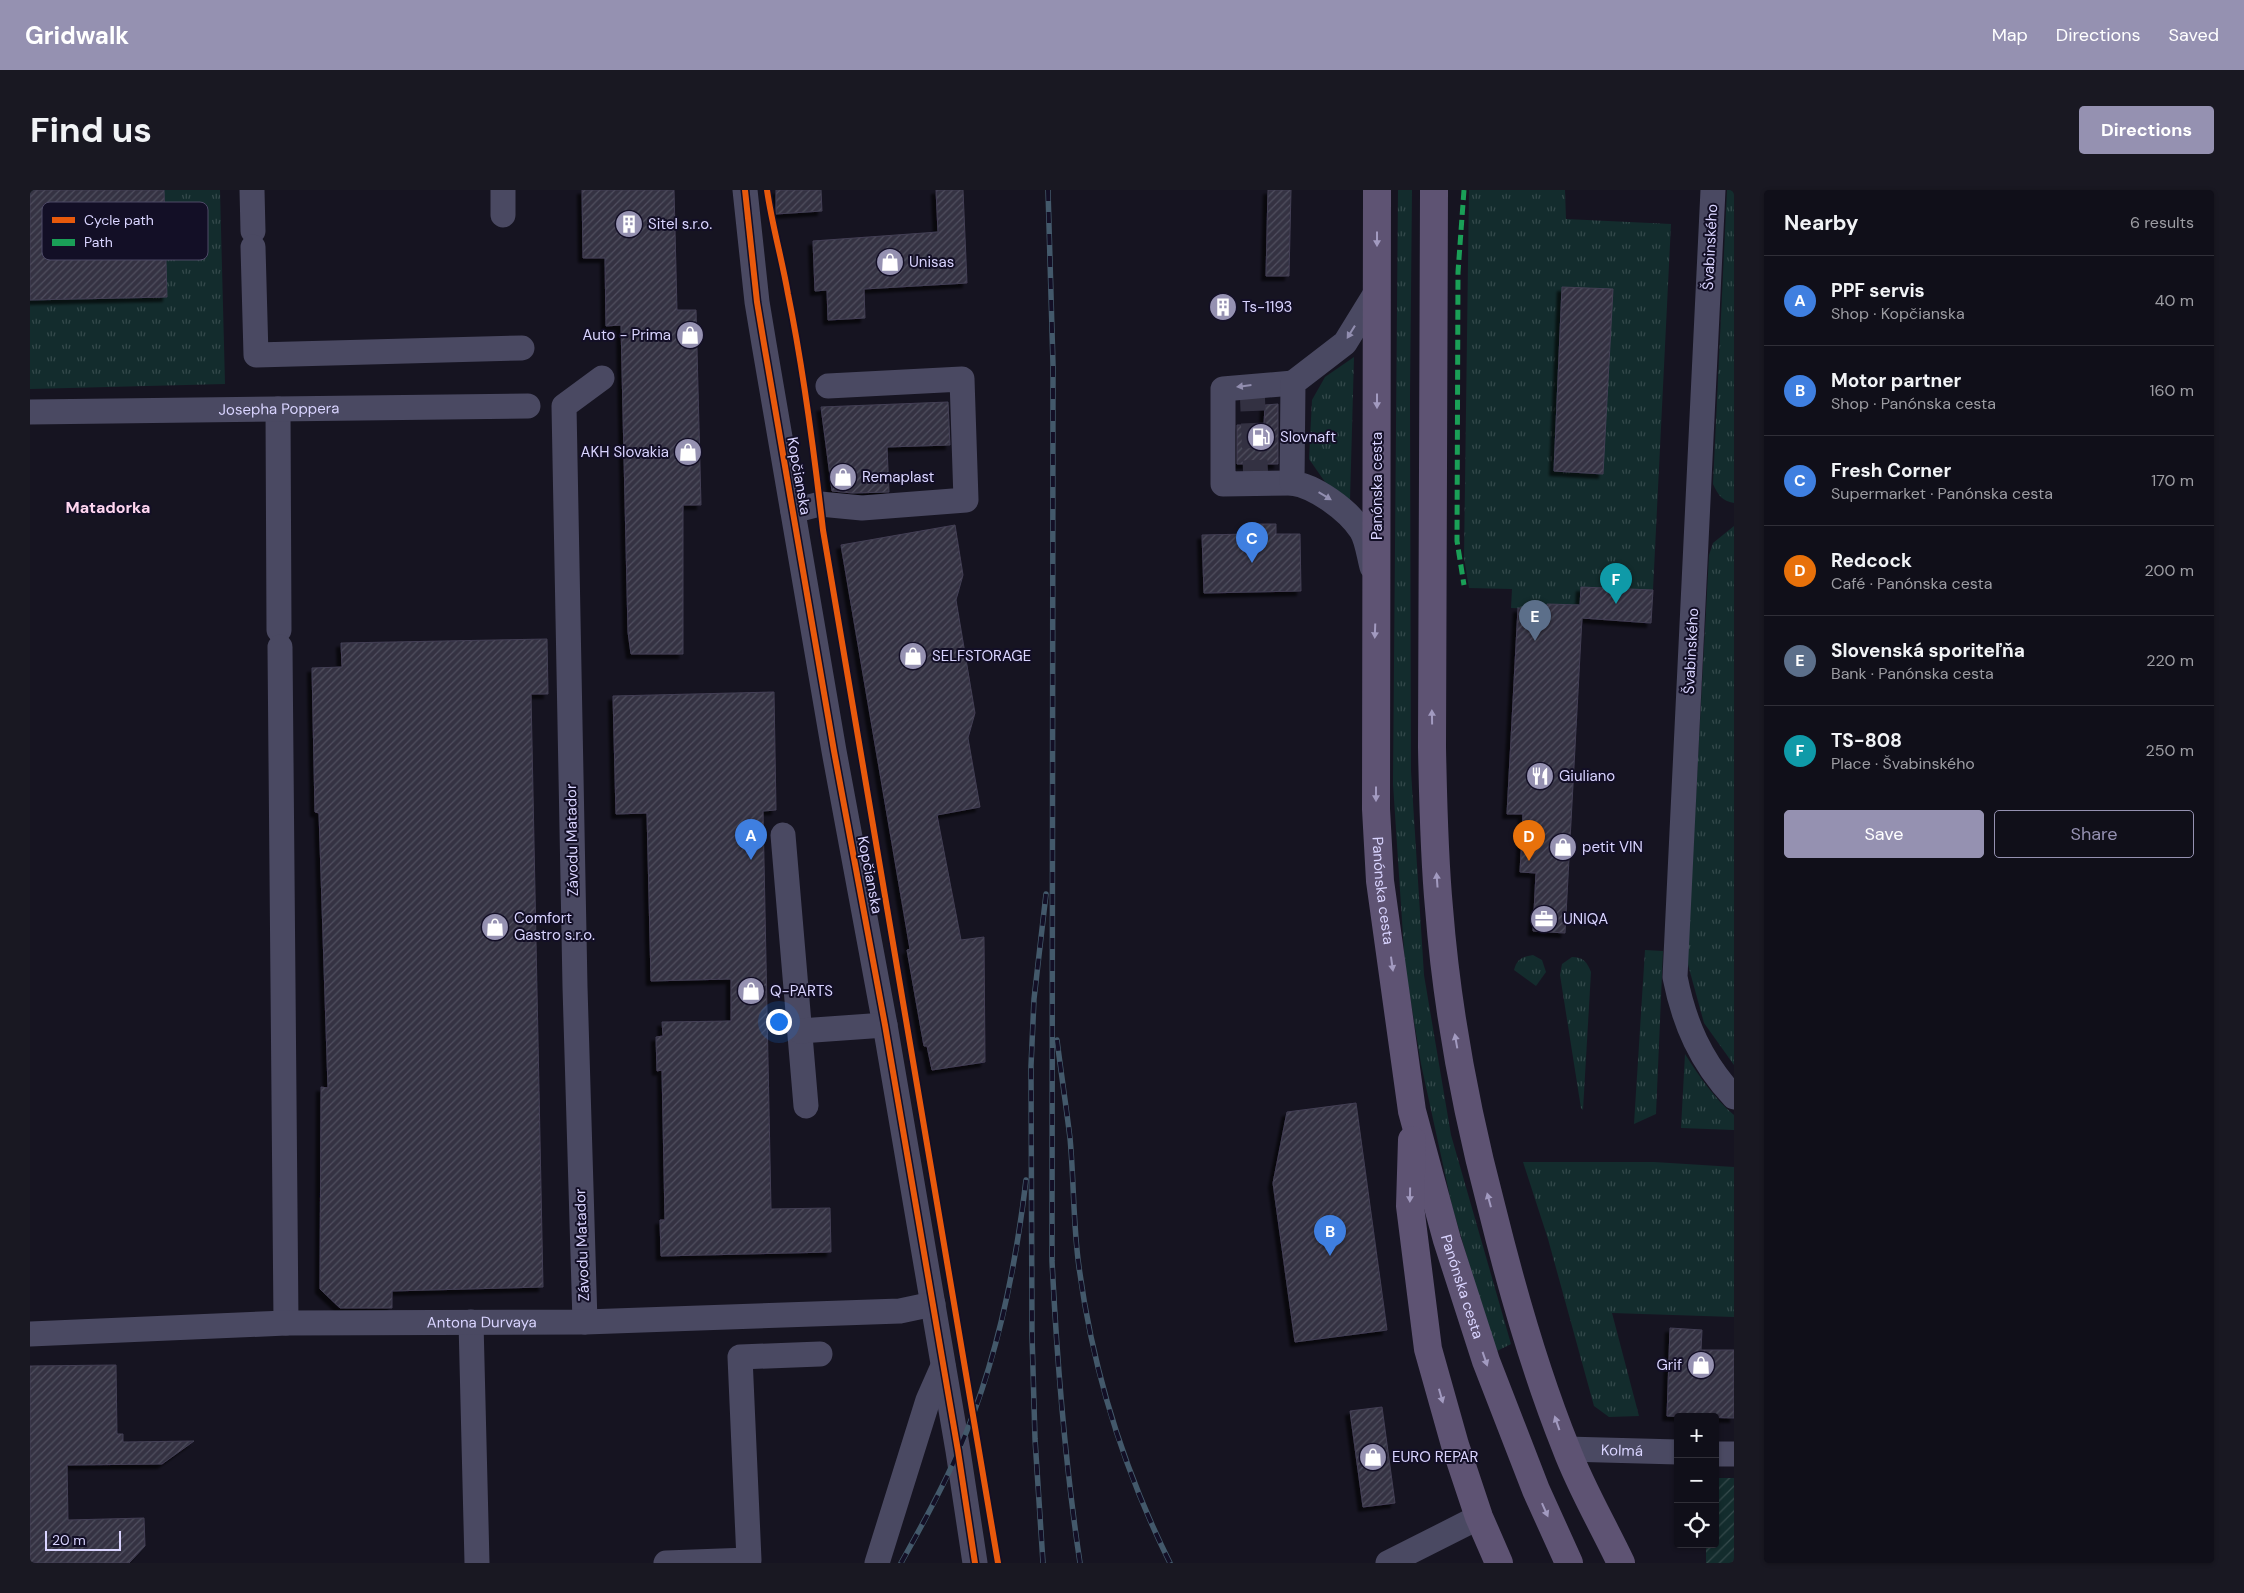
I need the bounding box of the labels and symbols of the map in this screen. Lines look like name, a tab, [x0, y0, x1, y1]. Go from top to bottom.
legend	[42, 202, 208, 260]
street label: Švabinského	[1698, 203, 1722, 291]
building icon: Sitel s.r.o.	[614, 209, 644, 239]
text: Cycle path	[84, 211, 154, 229]
place label: Sitel s.r.o.	[648, 214, 712, 234]
one-way arrow	[1373, 231, 1381, 247]
text: Path	[84, 233, 113, 251]
shop icon: Unisas	[875, 247, 905, 277]
place label: Unisas	[909, 252, 954, 272]
building icon: Ts-1193	[1208, 292, 1238, 322]
place label: Ts-1193	[1242, 297, 1292, 317]
shop icon: Auto - Prima	[675, 320, 705, 350]
place label: Auto - Prima	[583, 325, 671, 345]
one-way arrow	[1347, 326, 1356, 339]
one-way arrow	[1236, 382, 1252, 390]
one-way arrow	[1373, 393, 1381, 409]
street label: Josepha Poppera	[218, 398, 340, 420]
fuel station icon: Slovnaft	[1246, 422, 1276, 452]
place label: Slovnaft	[1280, 427, 1336, 447]
street label: Panónska cesta	[1367, 432, 1387, 540]
street label: Kopčianska	[782, 436, 816, 516]
shop icon: AKH Slovakia	[673, 437, 703, 467]
place label: AKH Slovakia	[580, 442, 669, 462]
shop icon: Remaplast	[828, 462, 858, 492]
place label: Remaplast	[862, 467, 935, 487]
one-way arrow	[1318, 492, 1331, 501]
district label: Matadorka	[66, 497, 150, 518]
pin: C	[1236, 522, 1268, 563]
pin: F	[1600, 563, 1632, 604]
pin: E	[1519, 600, 1551, 641]
street label: Švabinského	[1679, 607, 1703, 695]
one-way arrow	[1371, 623, 1379, 639]
shop icon: SELFSTORAGE	[898, 641, 928, 671]
place label: SELFSTORAGE	[932, 646, 1031, 666]
one-way arrow	[1427, 709, 1435, 725]
restaurant icon: Giuliano	[1525, 761, 1555, 791]
place label: Giuliano	[1559, 766, 1615, 786]
street label: Závodu Matador	[561, 783, 583, 897]
one-way arrow	[1372, 786, 1380, 802]
pin: A	[735, 819, 767, 860]
pin: D	[1513, 820, 1545, 861]
shop icon: petit VIN	[1548, 832, 1578, 862]
street label: Kopčianska	[853, 834, 887, 916]
street label: Panónska cesta	[1368, 836, 1399, 946]
place label: petit VIN	[1582, 837, 1643, 857]
one-way arrow	[1433, 872, 1441, 888]
office icon: UNIQA	[1529, 904, 1559, 934]
place label: Comfort Gastro s.r.o.	[514, 908, 595, 945]
place label: UNIQA	[1563, 909, 1608, 929]
shop icon: Comfort Gastro s.r.o.	[480, 912, 510, 942]
one-way arrow	[1388, 957, 1396, 973]
shop icon: Q-PARTS	[736, 976, 766, 1006]
place label: Q-PARTS	[770, 981, 833, 1001]
your location	[766, 1009, 792, 1035]
one-way arrow	[1452, 1033, 1460, 1049]
one-way arrow	[1406, 1187, 1414, 1203]
street label: Závodu Matador	[570, 1188, 594, 1302]
one-way arrow	[1485, 1193, 1493, 1208]
pin: B	[1314, 1215, 1346, 1256]
street label: Panónska cesta	[1436, 1232, 1488, 1341]
street label: Antona Durvaya	[427, 1312, 537, 1333]
shop icon: Grif	[1686, 1350, 1716, 1380]
one-way arrow	[1482, 1352, 1490, 1367]
place label: Grif	[1656, 1355, 1682, 1375]
one-way arrow	[1437, 1389, 1445, 1404]
one-way arrow	[1553, 1416, 1560, 1431]
street label: Kolmá	[1601, 1440, 1643, 1461]
shop icon: EURO REPAR	[1358, 1442, 1388, 1472]
place label: EURO REPAR	[1392, 1447, 1479, 1467]
one-way arrow	[1541, 1503, 1549, 1517]
scale bar	[45, 1528, 121, 1551]

